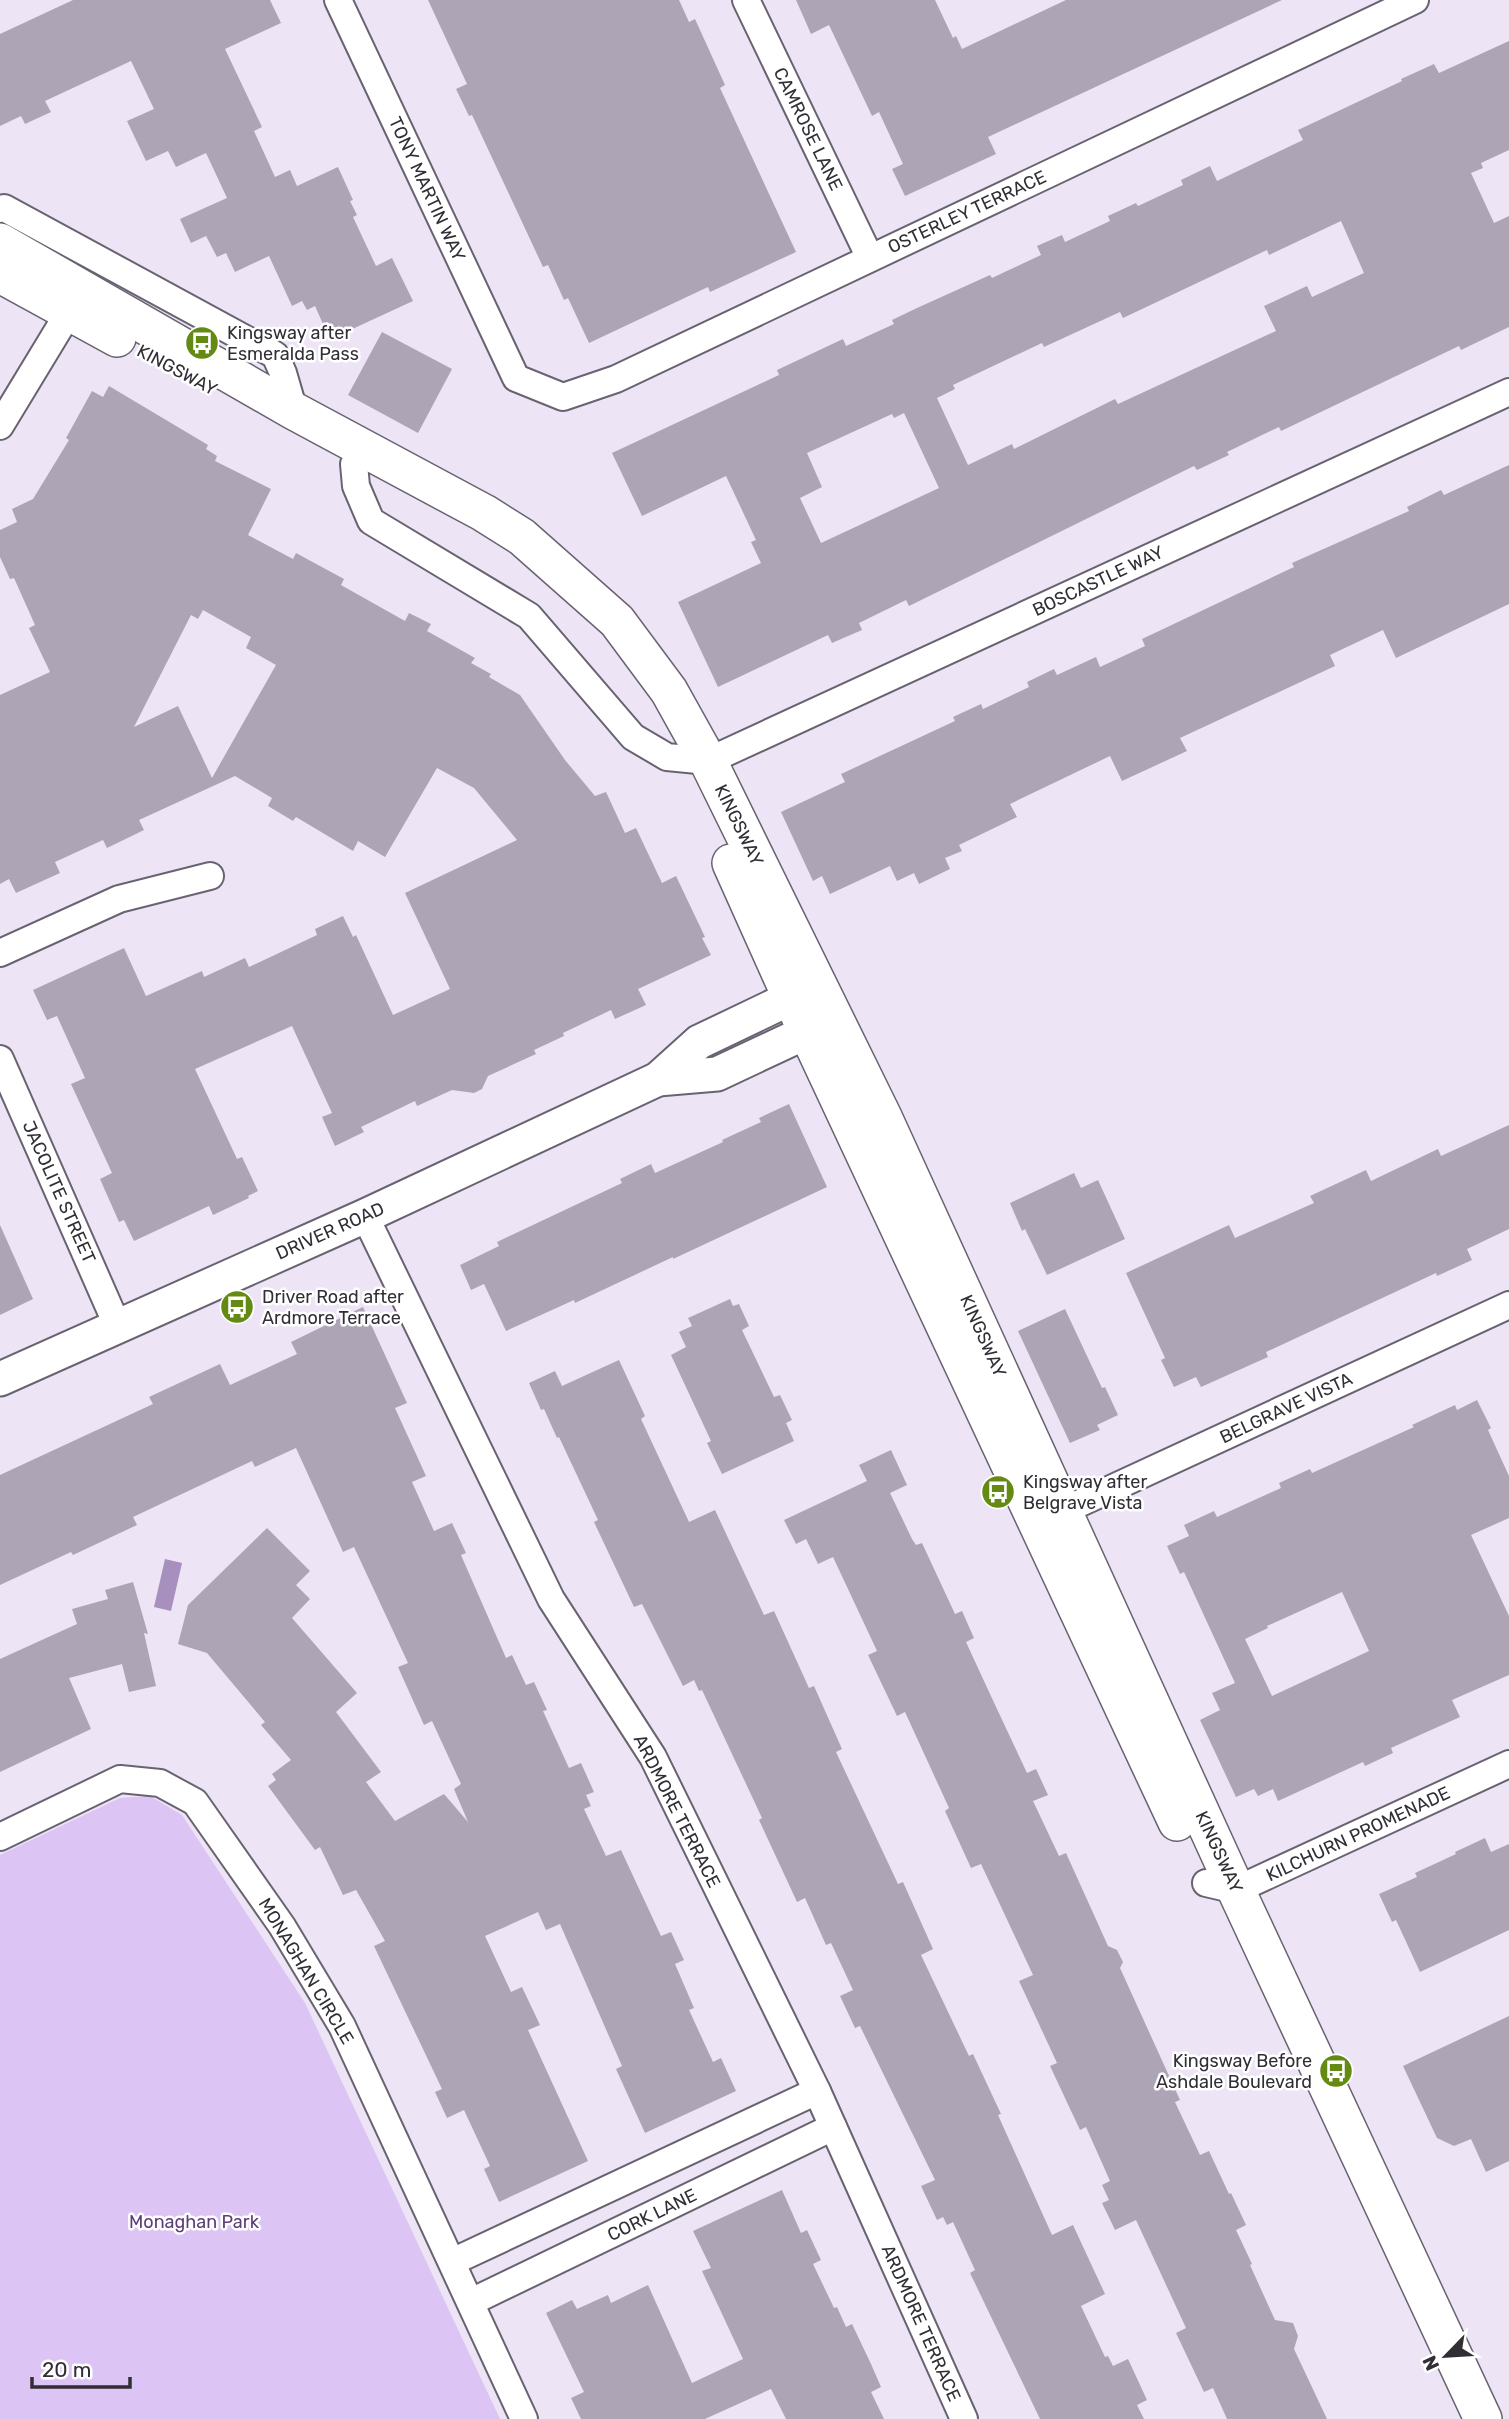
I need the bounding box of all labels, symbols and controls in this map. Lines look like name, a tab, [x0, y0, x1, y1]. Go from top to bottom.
street label: CAMROSE LANE	[769, 64, 847, 194]
street label: TONY MARTIN WAY	[384, 113, 470, 265]
street label: OSTERLEY TERRACE	[884, 166, 1050, 258]
place label: Kingsway after Esmeralda Pass	[227, 322, 359, 365]
bus stop icon: Kingsway after Esmeralda Pass	[183, 324, 221, 362]
street label: KINGSWAY	[133, 340, 221, 400]
street label: BOSCASTLE WAY	[1029, 541, 1167, 621]
street label: KINGSWAY	[710, 781, 768, 870]
street label: JACOLITE STREET	[18, 1117, 100, 1267]
street label: DRIVER ROAD	[272, 1197, 388, 1265]
place label: Driver Road after Ardmore Terrace	[262, 1286, 404, 1329]
bus stop icon: Driver Road after Ardmore Terrace	[218, 1288, 256, 1326]
street label: KINGSWAY	[955, 1291, 1011, 1381]
street label: BELGRAVE VISTA	[1216, 1368, 1356, 1448]
place label: Kingsway after Belgrave Vista	[1023, 1471, 1147, 1514]
bus stop icon: Kingsway after Belgrave Vista	[979, 1473, 1017, 1511]
street label: ARDMORE TERRACE	[629, 1731, 725, 1891]
street label: KILCHURN PROMENADE	[1263, 1782, 1453, 1886]
street label: KINGSWAY	[1190, 1808, 1248, 1897]
street label: MONAGHAN CIRCLE	[254, 1894, 358, 2048]
place label: Kingsway Before Ashdale Boulevard	[1156, 2050, 1312, 2093]
bus stop icon: Kingsway Before Ashdale Boulevard	[1317, 2052, 1355, 2090]
street label: CORK LANE	[604, 2184, 700, 2246]
park label: Monaghan Park	[129, 2211, 260, 2233]
street label: ARDMORE TERRACE	[877, 2241, 965, 2405]
north arrow	[1411, 2321, 1481, 2391]
scale bar	[32, 2346, 130, 2390]
text: N	[1418, 2352, 1444, 2374]
text: 20 m	[42, 2357, 91, 2382]

